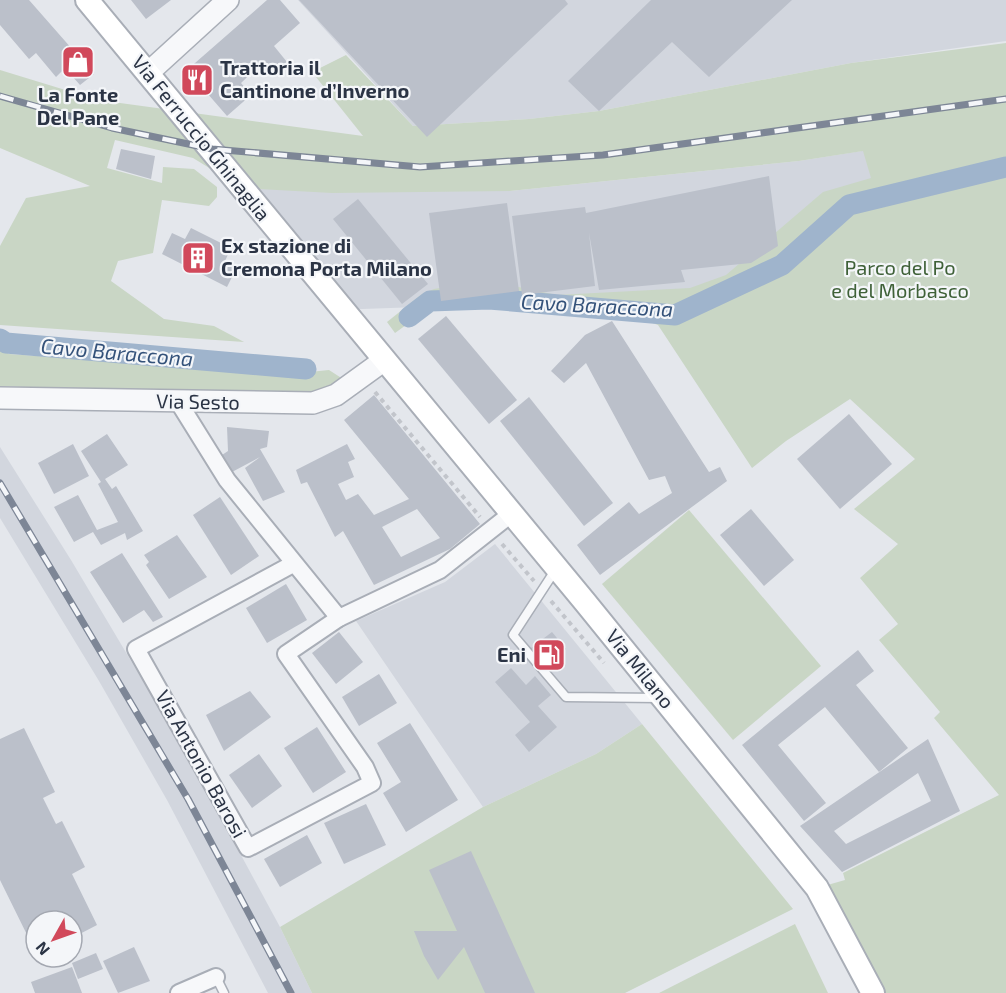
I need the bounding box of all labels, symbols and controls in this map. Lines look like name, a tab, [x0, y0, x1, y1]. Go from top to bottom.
shop icon: La Fonte Del Pane	[60, 44, 96, 80]
street label: Via Ferruccio Ghinaglia	[128, 50, 276, 225]
place label: Trattoria il Cantinone d’Inverno	[220, 55, 409, 102]
restaurant icon: Trattoria il Cantinone d’Inverno	[179, 62, 215, 98]
place label: La Fonte Del Pane	[37, 82, 119, 129]
place label: Ex stazione di Cremona Porta Milano	[221, 233, 432, 280]
building icon: Ex stazione di Cremona Porta Milano	[180, 240, 216, 276]
park label: Parco del Po e del Morbasco	[831, 255, 969, 302]
water label: Cavo Baraccona	[520, 288, 674, 321]
water label: Cavo Baraccona	[40, 332, 194, 371]
street label: Via Sesto	[156, 388, 240, 414]
street label: Via Milano	[602, 624, 680, 713]
fuel station icon: Eni	[531, 637, 567, 673]
place label: Eni	[497, 642, 526, 666]
street label: Via Antonio Barosi	[151, 685, 252, 842]
north arrow	[24, 909, 84, 969]
text: N	[31, 938, 53, 959]

